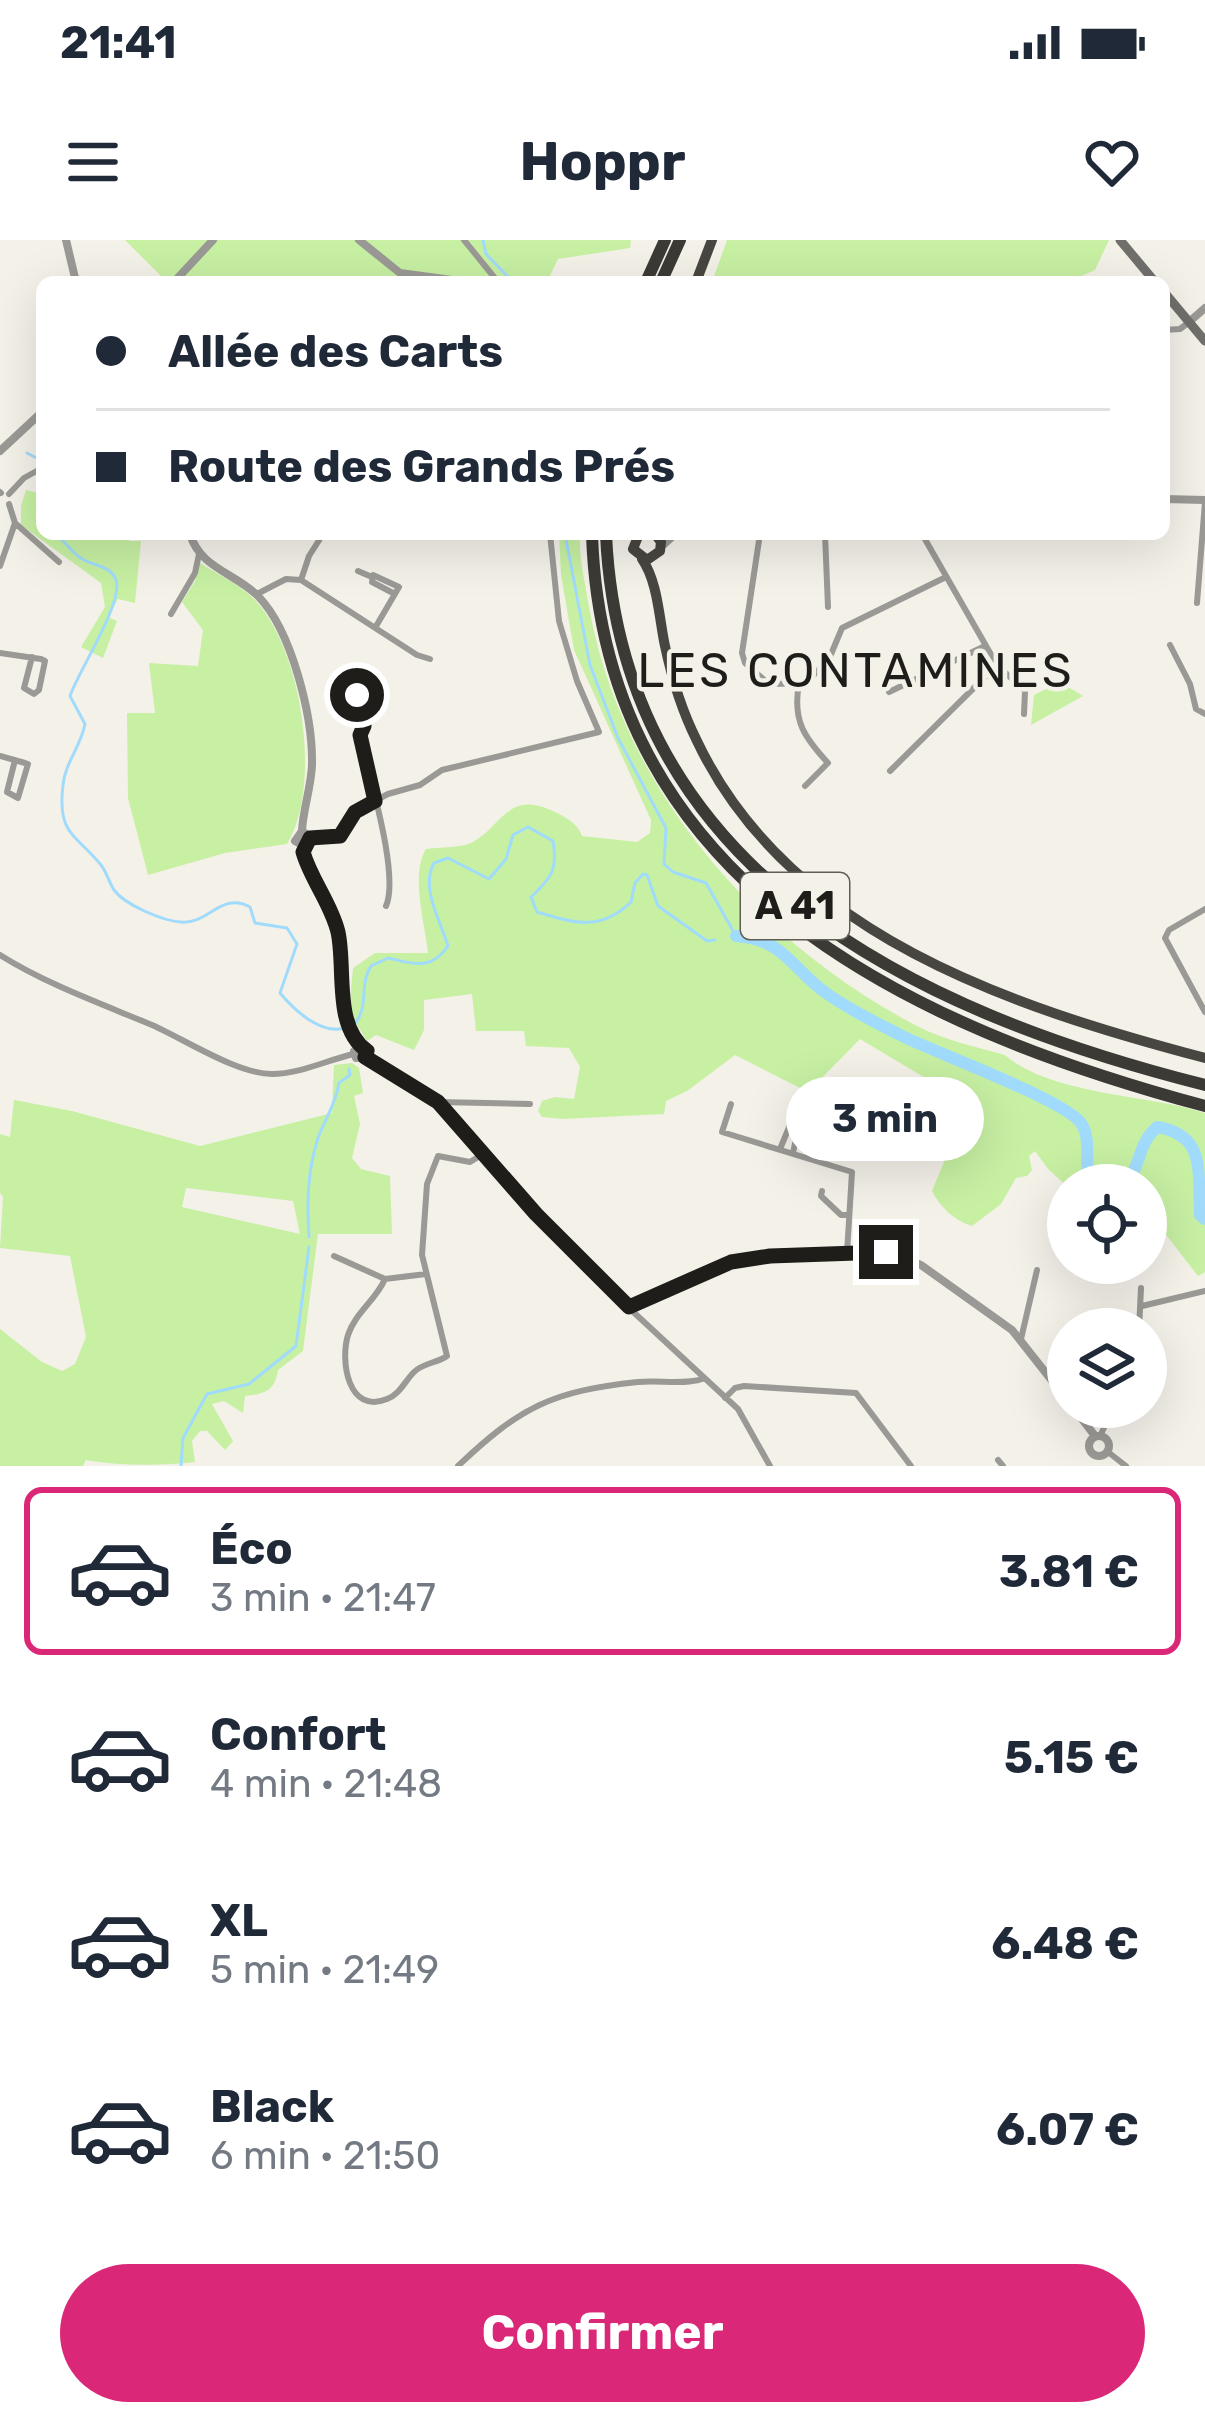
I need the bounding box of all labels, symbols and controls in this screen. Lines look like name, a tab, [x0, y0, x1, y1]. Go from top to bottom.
text: 21:41	[60, 16, 177, 69]
icon: menu	[60, 129, 126, 195]
icon: heart	[1079, 129, 1145, 195]
text: Hoppr	[520, 130, 685, 194]
text: Allée des Carts	[168, 325, 503, 378]
text: Route des Grands Prés	[168, 440, 675, 493]
district label: LES CONTAMINES	[637, 642, 1075, 699]
route start	[330, 668, 384, 722]
road number: A 41	[741, 873, 849, 939]
callout: 3 min	[787, 1078, 985, 1162]
text: 3 min	[832, 1096, 938, 1142]
map controls	[1047, 1164, 1167, 1428]
button: locate	[1047, 1164, 1167, 1284]
route end	[859, 1225, 913, 1279]
button: layers	[1047, 1308, 1167, 1428]
icon: car	[66, 1517, 174, 1625]
text: Éco	[210, 1522, 293, 1575]
text: 3.81 €	[999, 1545, 1139, 1598]
text: 3 min · 21:47	[210, 1575, 436, 1621]
icon: car	[66, 1703, 174, 1811]
text: Confort	[210, 1708, 386, 1761]
text: 5.15 €	[1004, 1731, 1139, 1784]
text: 4 min · 21:48	[210, 1761, 442, 1807]
icon: car	[66, 1889, 174, 1997]
text: XL	[210, 1894, 268, 1947]
text: 6.48 €	[991, 1917, 1139, 1970]
text: 5 min · 21:49	[210, 1947, 439, 1993]
icon: car	[66, 2075, 174, 2183]
text: Black	[210, 2080, 334, 2133]
text: 6.07 €	[996, 2103, 1139, 2156]
text: 6 min · 21:50	[210, 2133, 440, 2179]
button: Confirmer	[60, 2264, 1145, 2402]

